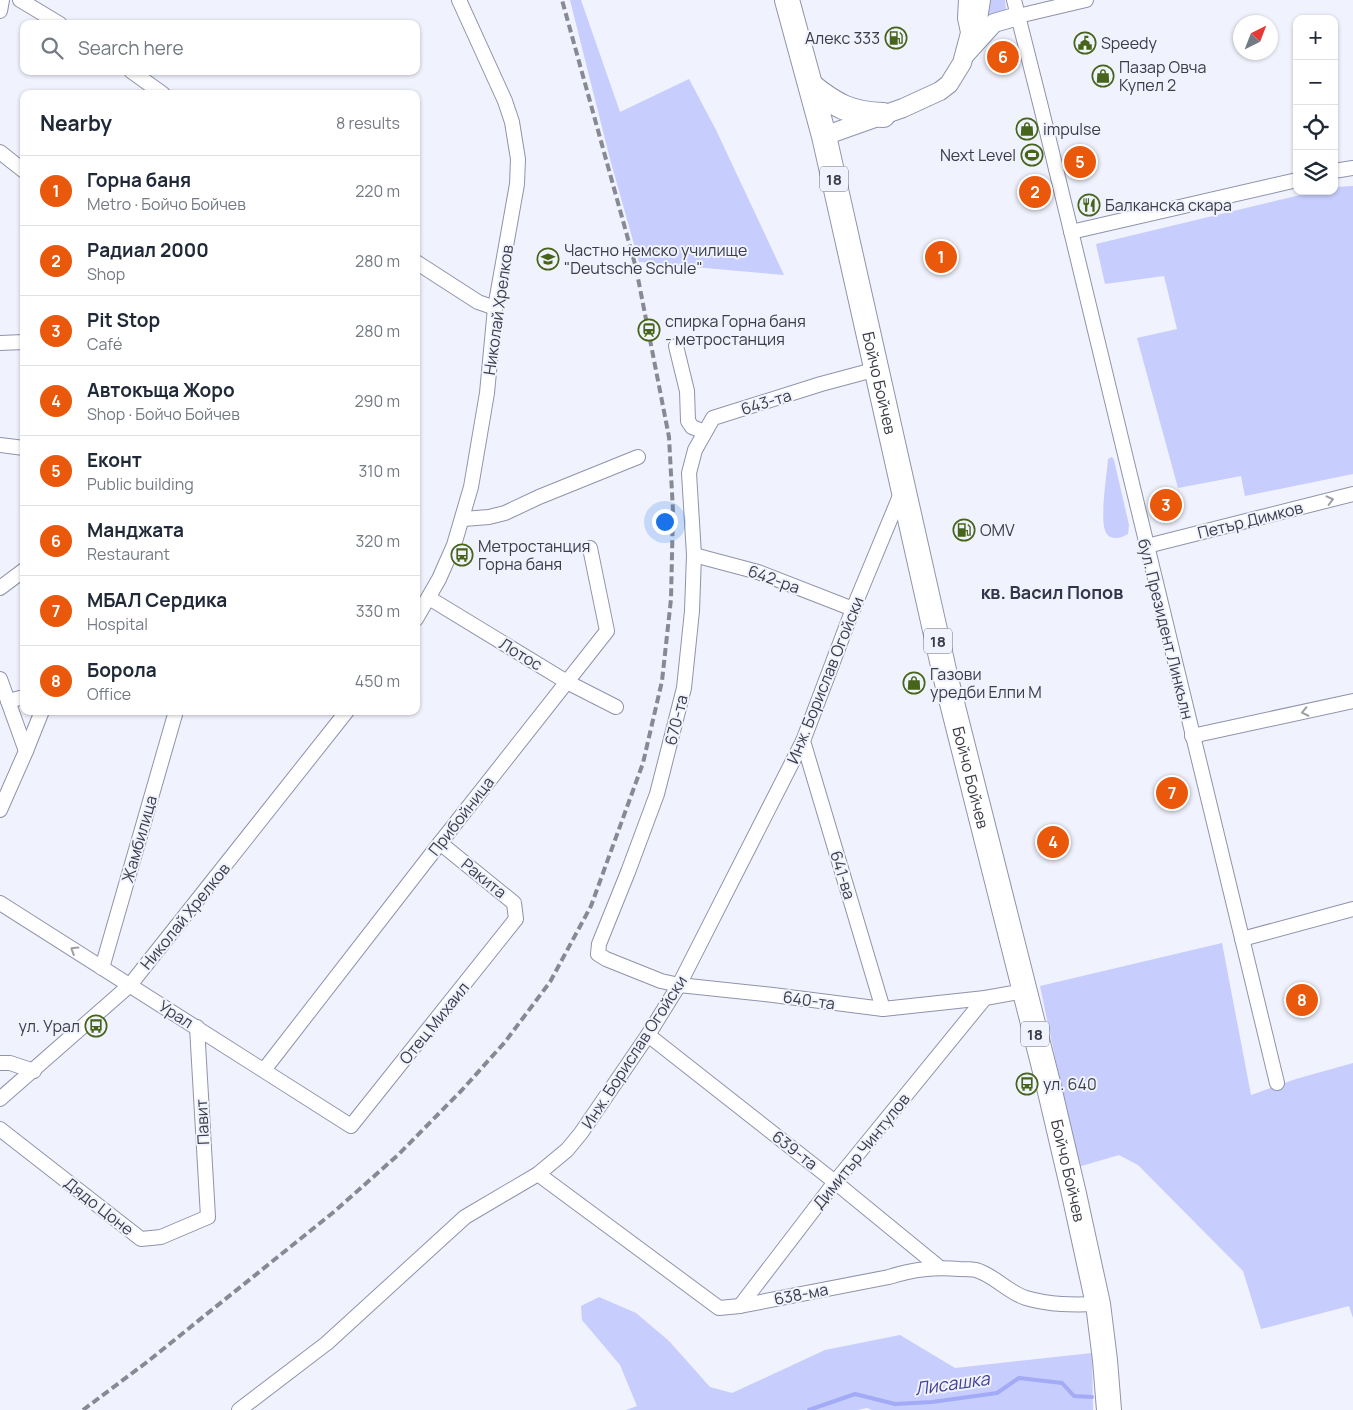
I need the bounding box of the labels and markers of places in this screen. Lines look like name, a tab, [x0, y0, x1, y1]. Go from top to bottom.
fuel station icon: Алекс 333	[884, 26, 908, 50]
place label: Алекс 333	[805, 27, 880, 49]
public building icon: Speedy	[1073, 31, 1097, 55]
place label: Speedy	[1101, 32, 1158, 54]
pin: 6	[987, 38, 1019, 76]
place label: Пазар Овча Купел 2	[1119, 56, 1206, 96]
shop icon: Пазар Овча Купел 2	[1091, 64, 1115, 88]
shop icon: impulse	[1015, 117, 1039, 141]
place label: impulse	[1043, 118, 1101, 140]
sports icon: Next Level	[1020, 143, 1044, 167]
pin: 5	[1064, 143, 1096, 181]
place label: Next Level	[940, 144, 1016, 166]
pin: 2	[1019, 173, 1051, 211]
restaurant icon: Балканска скара	[1077, 193, 1101, 217]
place label: Балканска скара	[1105, 194, 1232, 216]
pin: 1	[925, 238, 957, 276]
place label: Частно немско училище "Deutsche Schule"	[564, 239, 747, 279]
school or university icon: Частно немско училище "Deutsche Schule"	[536, 247, 560, 271]
place label: спирка Горна баня - метростанция	[665, 310, 806, 350]
station icon: спирка Горна баня - метростанция	[637, 318, 661, 342]
pin: 3	[1150, 486, 1182, 524]
fuel station icon: OMV	[952, 518, 976, 542]
place label: OMV	[980, 519, 1015, 541]
place label: Метростанция Горна баня	[478, 535, 590, 575]
bus stop icon: Метростанция Горна баня	[450, 543, 474, 567]
place label: Газови уредби Елпи М	[930, 663, 1042, 703]
shop icon: Газови уредби Елпи М	[902, 671, 926, 695]
pin: 7	[1156, 774, 1188, 812]
pin: 4	[1037, 823, 1069, 861]
pin: 8	[1286, 981, 1318, 1019]
bus stop icon: ул. Урал	[84, 1014, 108, 1038]
place label: ул. Урал	[19, 1015, 80, 1037]
bus stop icon: ул. 640	[1015, 1072, 1039, 1096]
place label: ул. 640	[1043, 1073, 1097, 1095]

